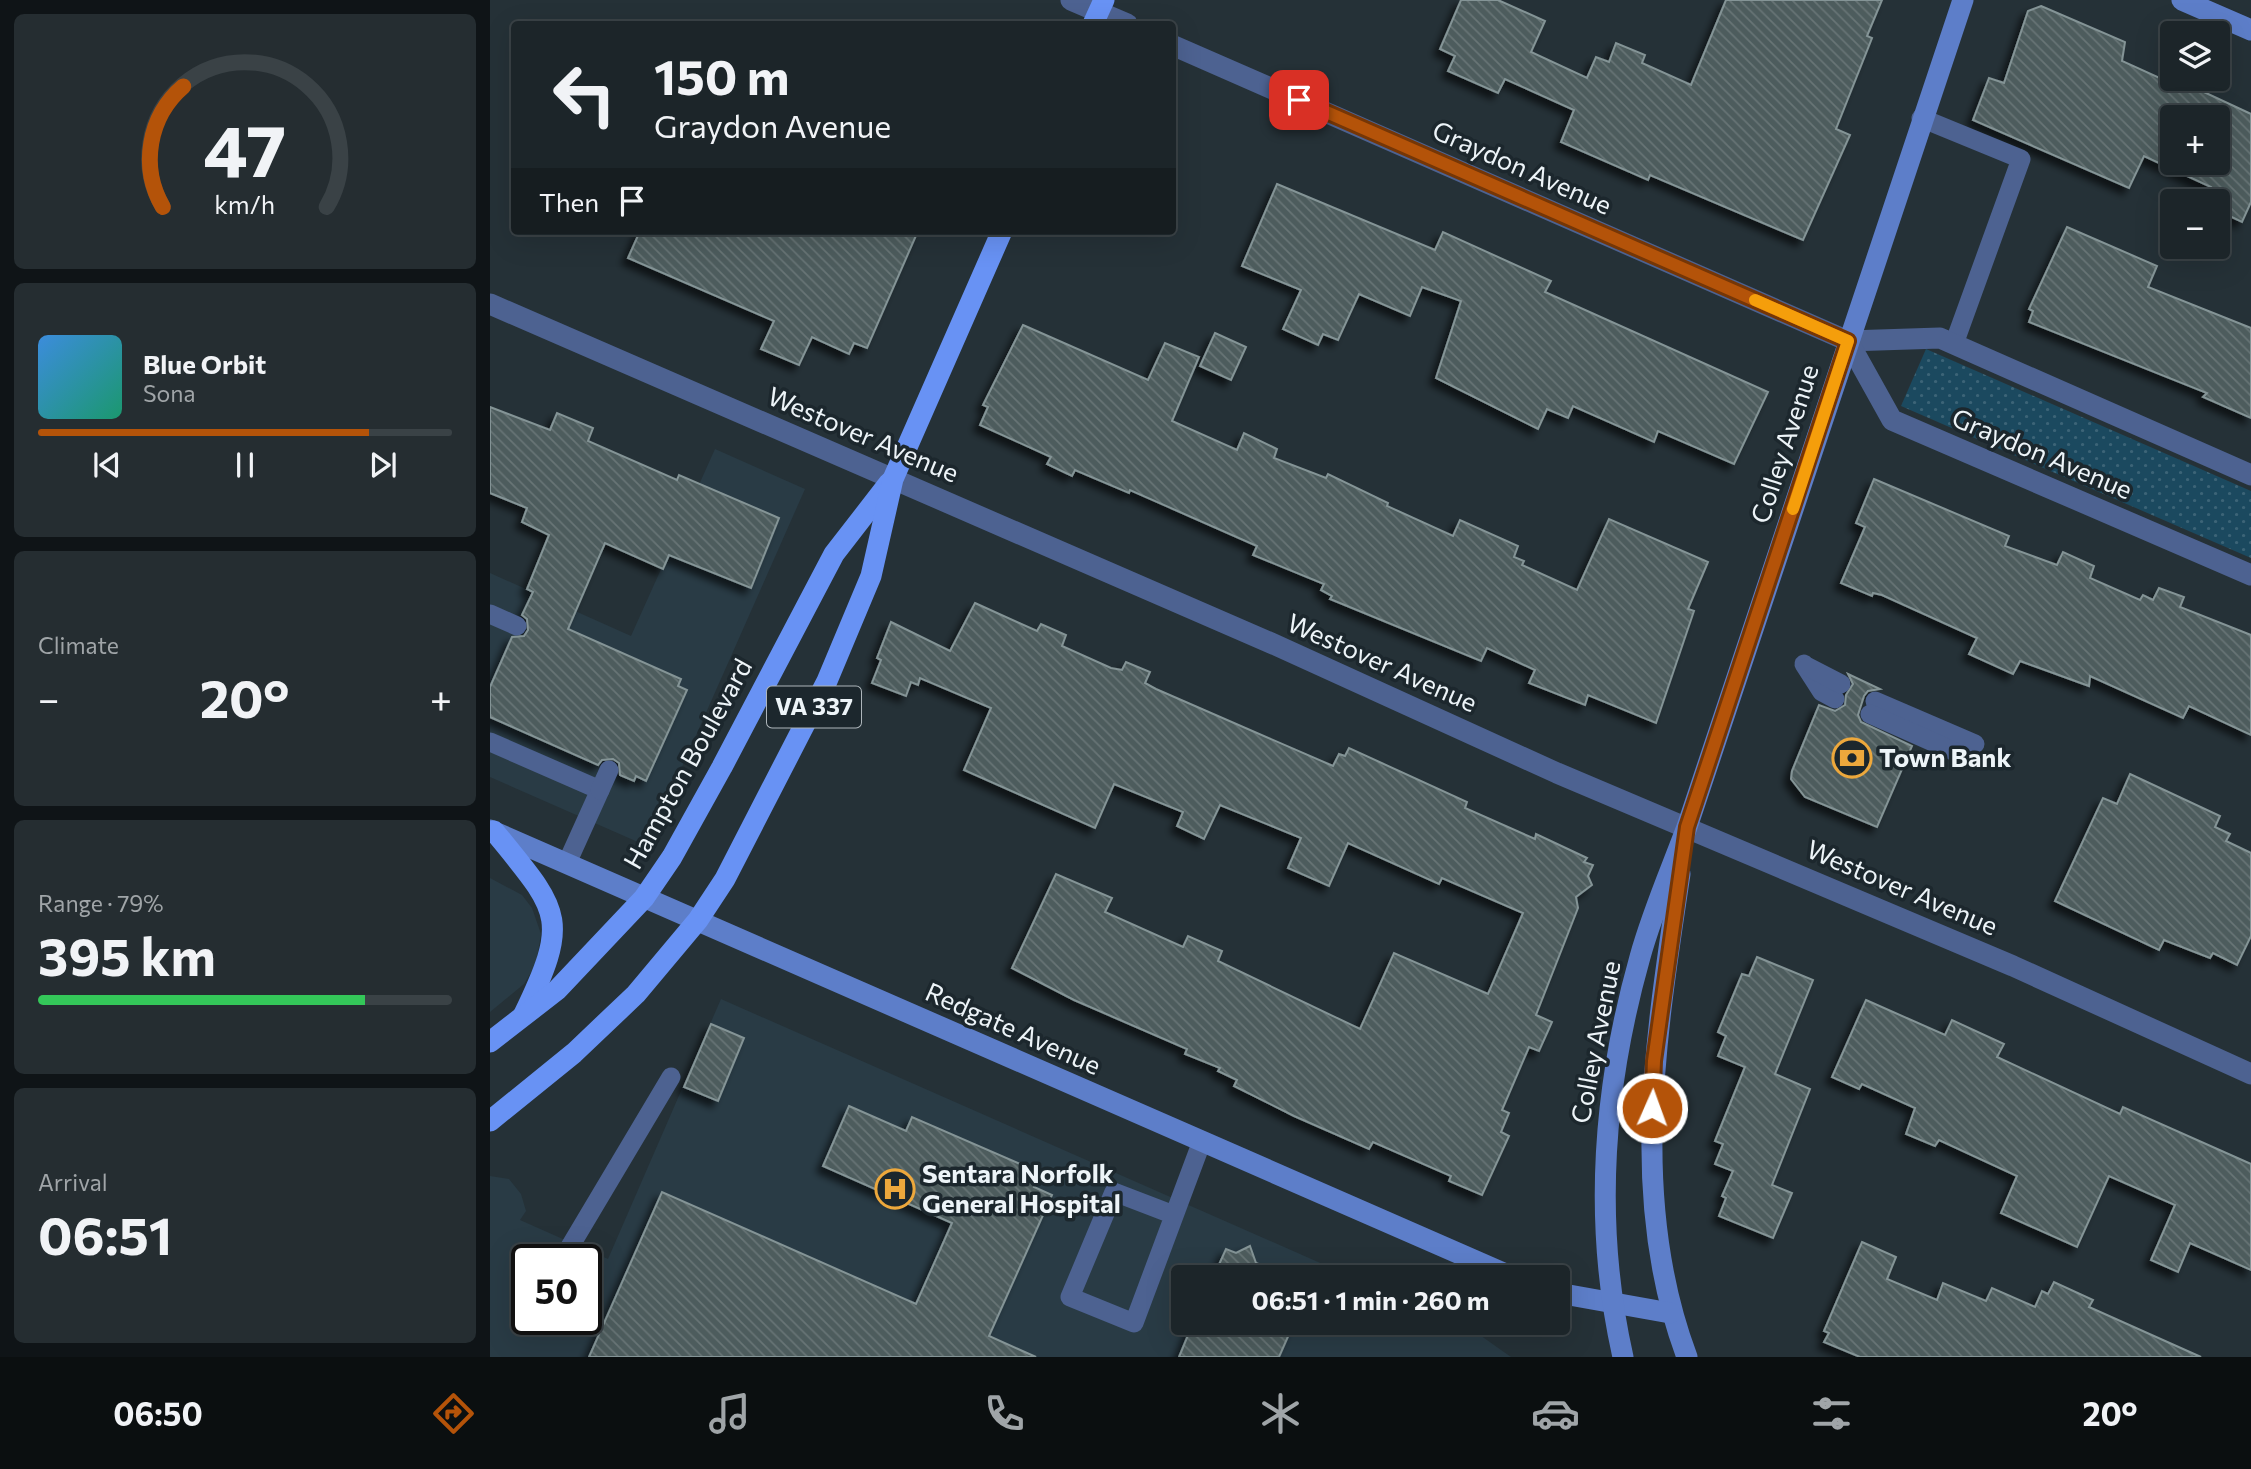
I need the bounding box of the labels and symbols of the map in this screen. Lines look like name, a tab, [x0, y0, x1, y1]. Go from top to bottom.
pin	[1269, 70, 1329, 130]
street label: Graydon Avenue	[1428, 113, 1617, 220]
street label: Colley Avenue	[1743, 360, 1824, 527]
street label: Westover Avenue	[763, 379, 964, 488]
street label: Graydon Avenue	[1948, 401, 2137, 505]
street label: Westover Avenue	[1283, 606, 1482, 717]
street label: Hampton Boulevard	[616, 653, 757, 874]
road number: VA 337	[767, 686, 861, 728]
bank icon: Town Bank	[1831, 737, 1873, 779]
place label: Town Bank	[1879, 741, 2011, 772]
street label: Westover Avenue	[1802, 832, 2003, 941]
street label: Colley Avenue	[1564, 958, 1625, 1126]
street label: Redgate Avenue	[921, 975, 1106, 1080]
position arrow	[1615, 1071, 1689, 1145]
place label: Sentara Norfolk General Hospital	[922, 1157, 1121, 1218]
hospital icon: Sentara Norfolk General Hospital	[874, 1168, 916, 1210]
speed limit sign: 50	[511, 1244, 602, 1335]

